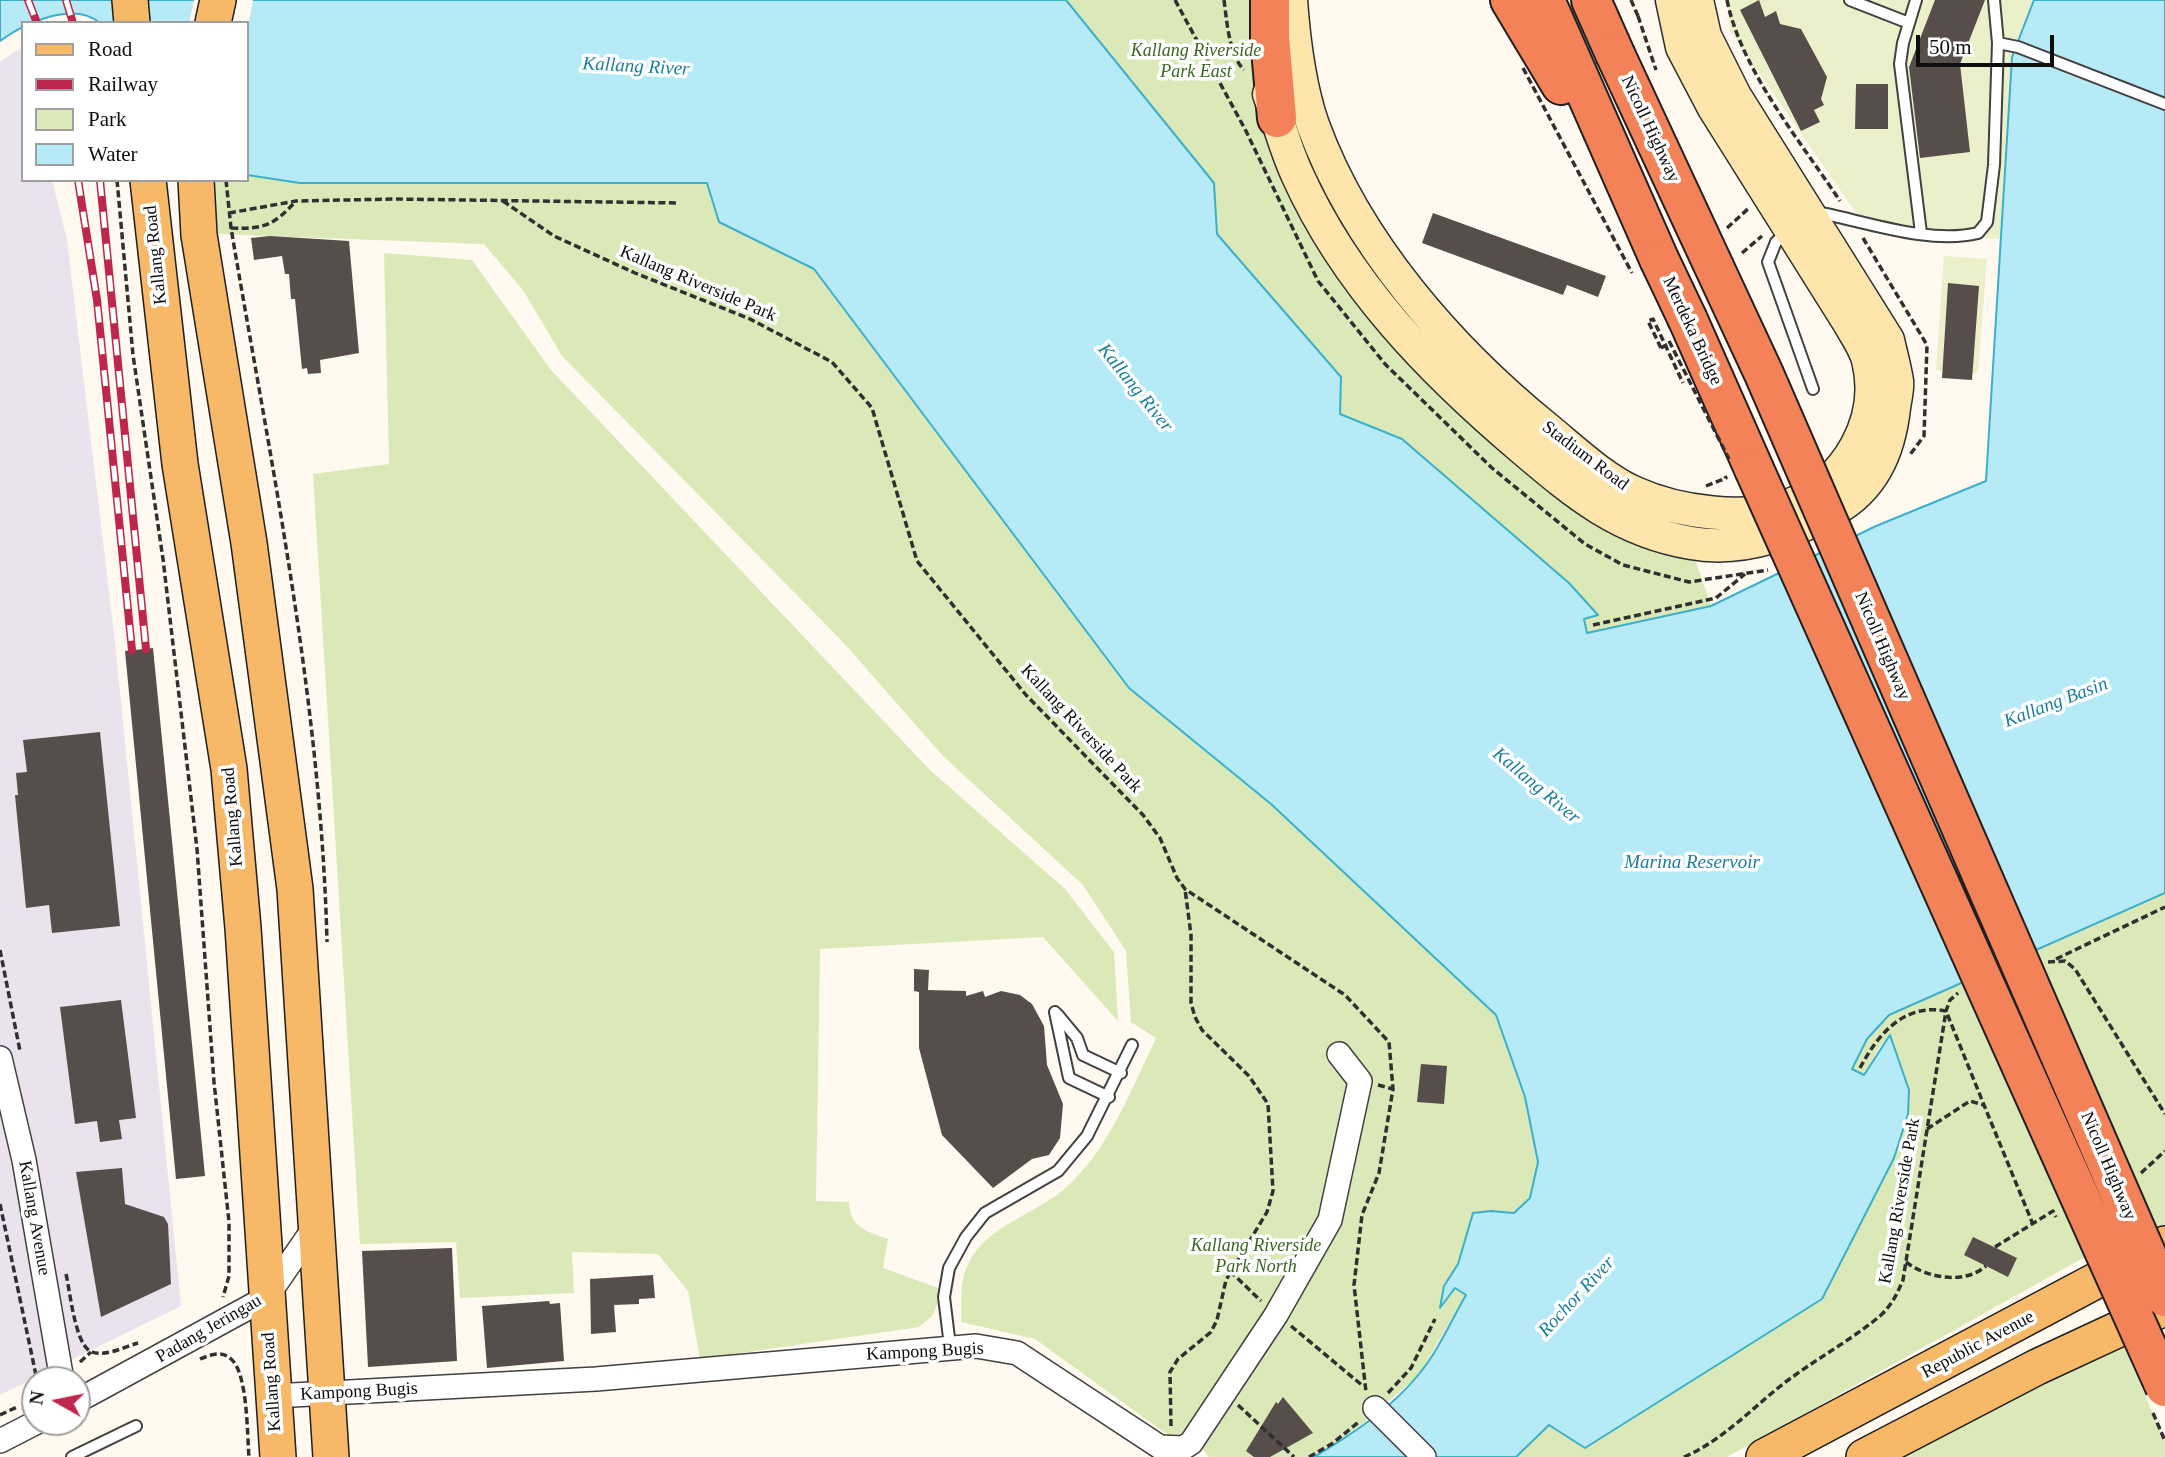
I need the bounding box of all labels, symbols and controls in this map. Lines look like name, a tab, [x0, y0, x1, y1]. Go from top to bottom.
legend	[21, 21, 248, 182]
scale bar	[1920, 21, 2058, 65]
text: 50 m	[1929, 35, 1972, 59]
text: Road	[88, 37, 132, 61]
park label: Kallang Riverside Park East	[1131, 40, 1261, 82]
water label: Kallang River	[582, 53, 690, 81]
text: Railway	[88, 72, 158, 96]
street label: Nicoll Highway	[1616, 72, 1684, 186]
text: Park	[88, 107, 127, 131]
text: Water	[88, 142, 138, 166]
street label: Kallang Road	[140, 204, 172, 306]
street label: Kallang Riverside Park	[616, 241, 780, 327]
street label: Merdeka Bridge	[1657, 273, 1727, 389]
water label: Kallang River	[1092, 339, 1178, 437]
street label: Stadium Road	[1538, 417, 1632, 495]
street label: Nicoll Highway	[1849, 589, 1915, 703]
street label: Kallang Riverside Park	[1016, 660, 1146, 798]
water label: Kallang Basin	[2001, 673, 2111, 733]
water label: Kallang River	[1488, 743, 1584, 829]
street label: Kallang Road	[218, 767, 248, 867]
water label: Marina Reservoir	[1624, 852, 1760, 874]
street label: Nicoll Highway	[2075, 1109, 2141, 1223]
street label: Kallang Riverside Park	[1875, 1116, 1925, 1286]
street label: Kallang Avenue	[13, 1159, 55, 1277]
park label: Kallang Riverside Park North	[1191, 1235, 1321, 1278]
water label: Rochor River	[1534, 1252, 1620, 1342]
street label: Padang Jeringau	[152, 1290, 266, 1368]
street label: Republic Avenue	[1918, 1306, 2038, 1384]
street label: Kallang Road	[258, 1332, 286, 1432]
street label: Kampong Bugis	[866, 1338, 984, 1366]
north arrow	[21, 1366, 91, 1436]
street label: Kampong Bugis	[300, 1378, 418, 1406]
text: N	[25, 1390, 48, 1406]

